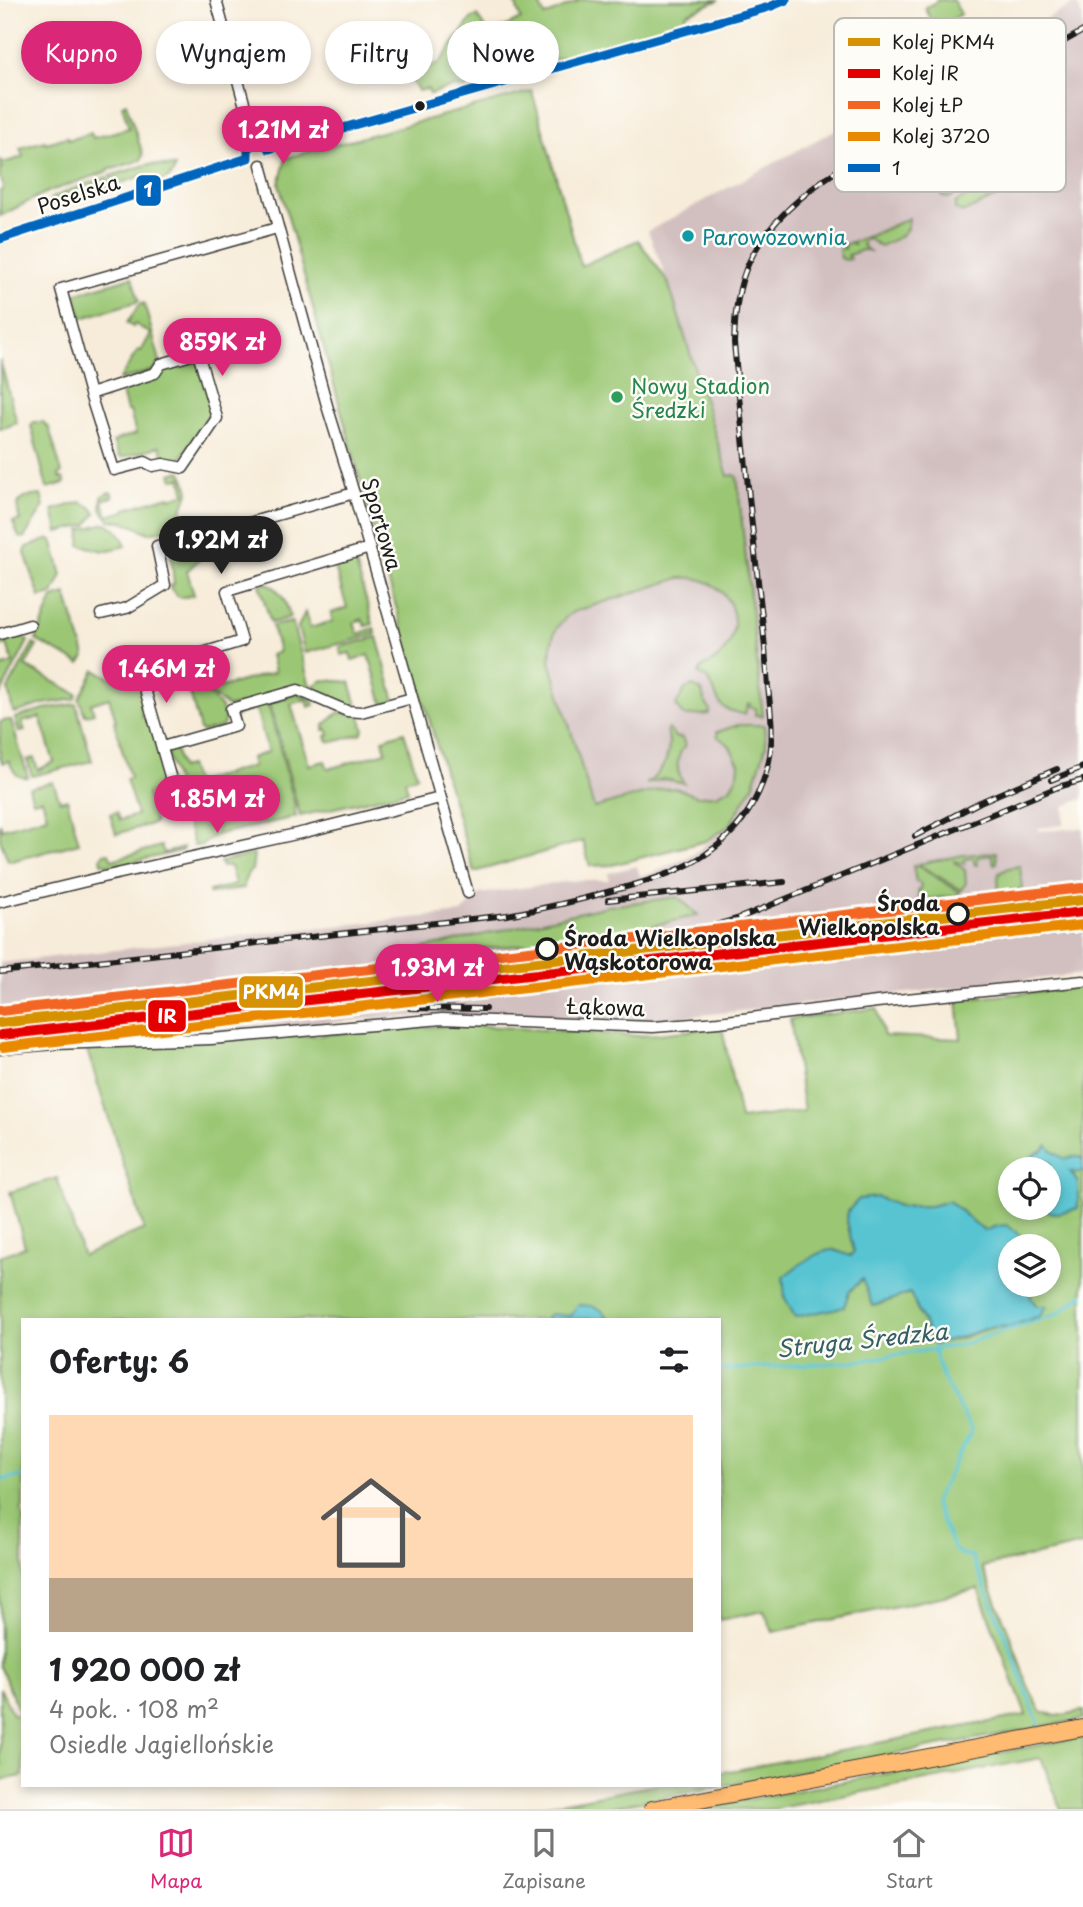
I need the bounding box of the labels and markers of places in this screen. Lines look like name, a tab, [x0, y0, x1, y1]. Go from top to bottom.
unlabelled marker	[413, 99, 427, 113]
pin: 1.21M zł	[211, 106, 355, 166]
place label: Parowozownia	[702, 220, 847, 252]
marker: Parowozownia	[680, 228, 696, 244]
pin: 859K zł	[157, 318, 287, 378]
place label: Nowy Stadion Średzki	[631, 369, 770, 425]
marker: Nowy Stadion Średzki	[609, 389, 625, 405]
pin: 1.92M zł	[149, 516, 293, 576]
pin: 1.46M zł	[94, 646, 238, 705]
pin: 1.85M zł	[145, 776, 289, 835]
place label: Środa Wielkopolska	[798, 886, 941, 942]
marker: Środa Wielkopolska	[947, 903, 969, 925]
place label: Środa Wielkopolska Wąskotorowa	[564, 921, 777, 977]
marker: Środa Wielkopolska Wąskotorowa	[536, 938, 558, 960]
pin: 1.93M zł	[365, 944, 509, 1004]

